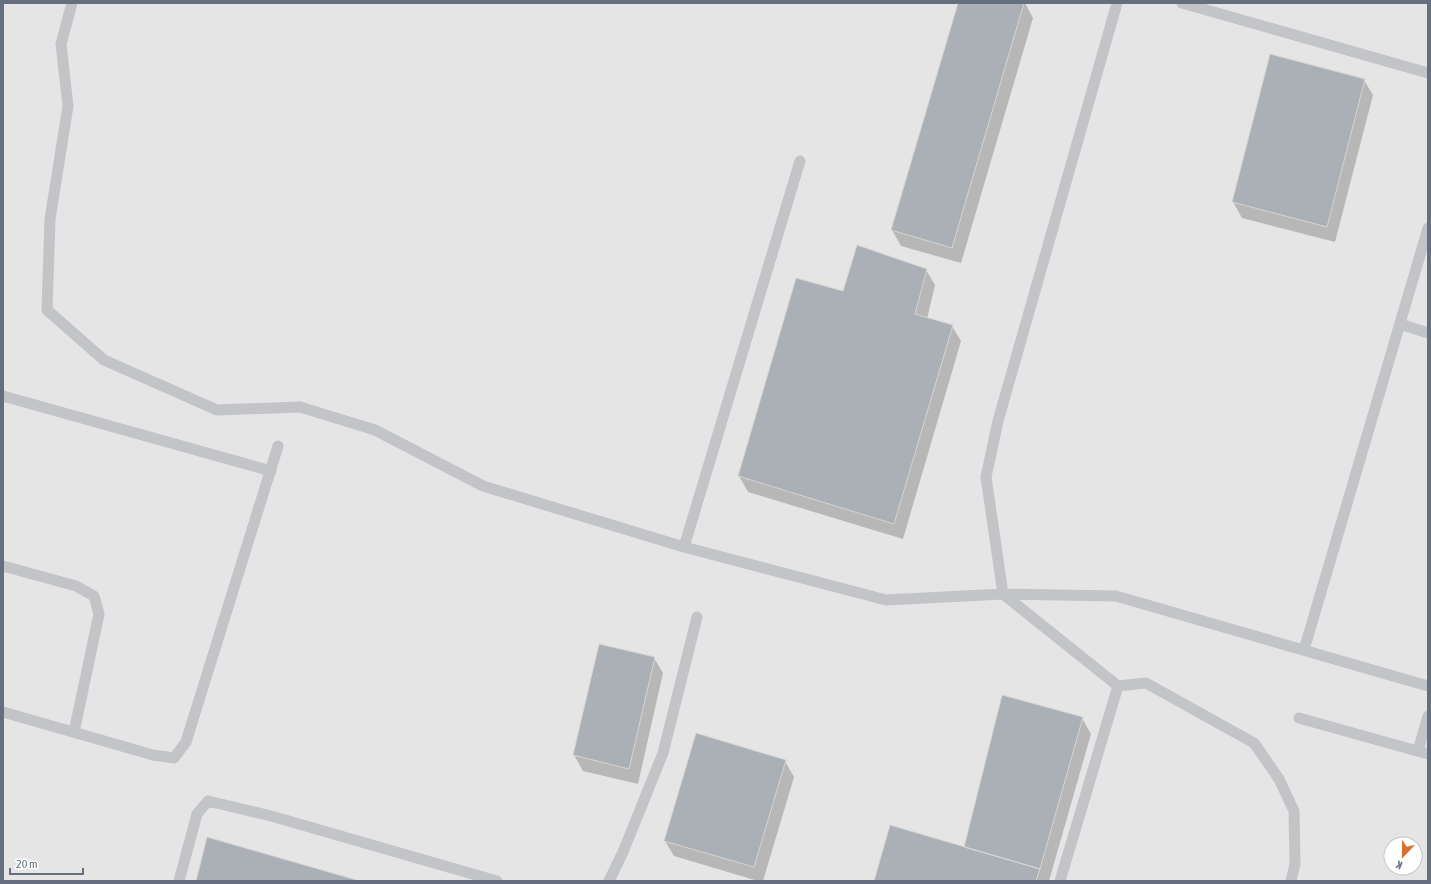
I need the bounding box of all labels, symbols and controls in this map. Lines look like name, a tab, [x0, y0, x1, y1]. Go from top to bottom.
north arrow	[1383, 836, 1423, 876]
scale bar	[10, 850, 83, 876]
text: 20 m	[16, 857, 38, 871]
text: K	[1394, 858, 1404, 872]

